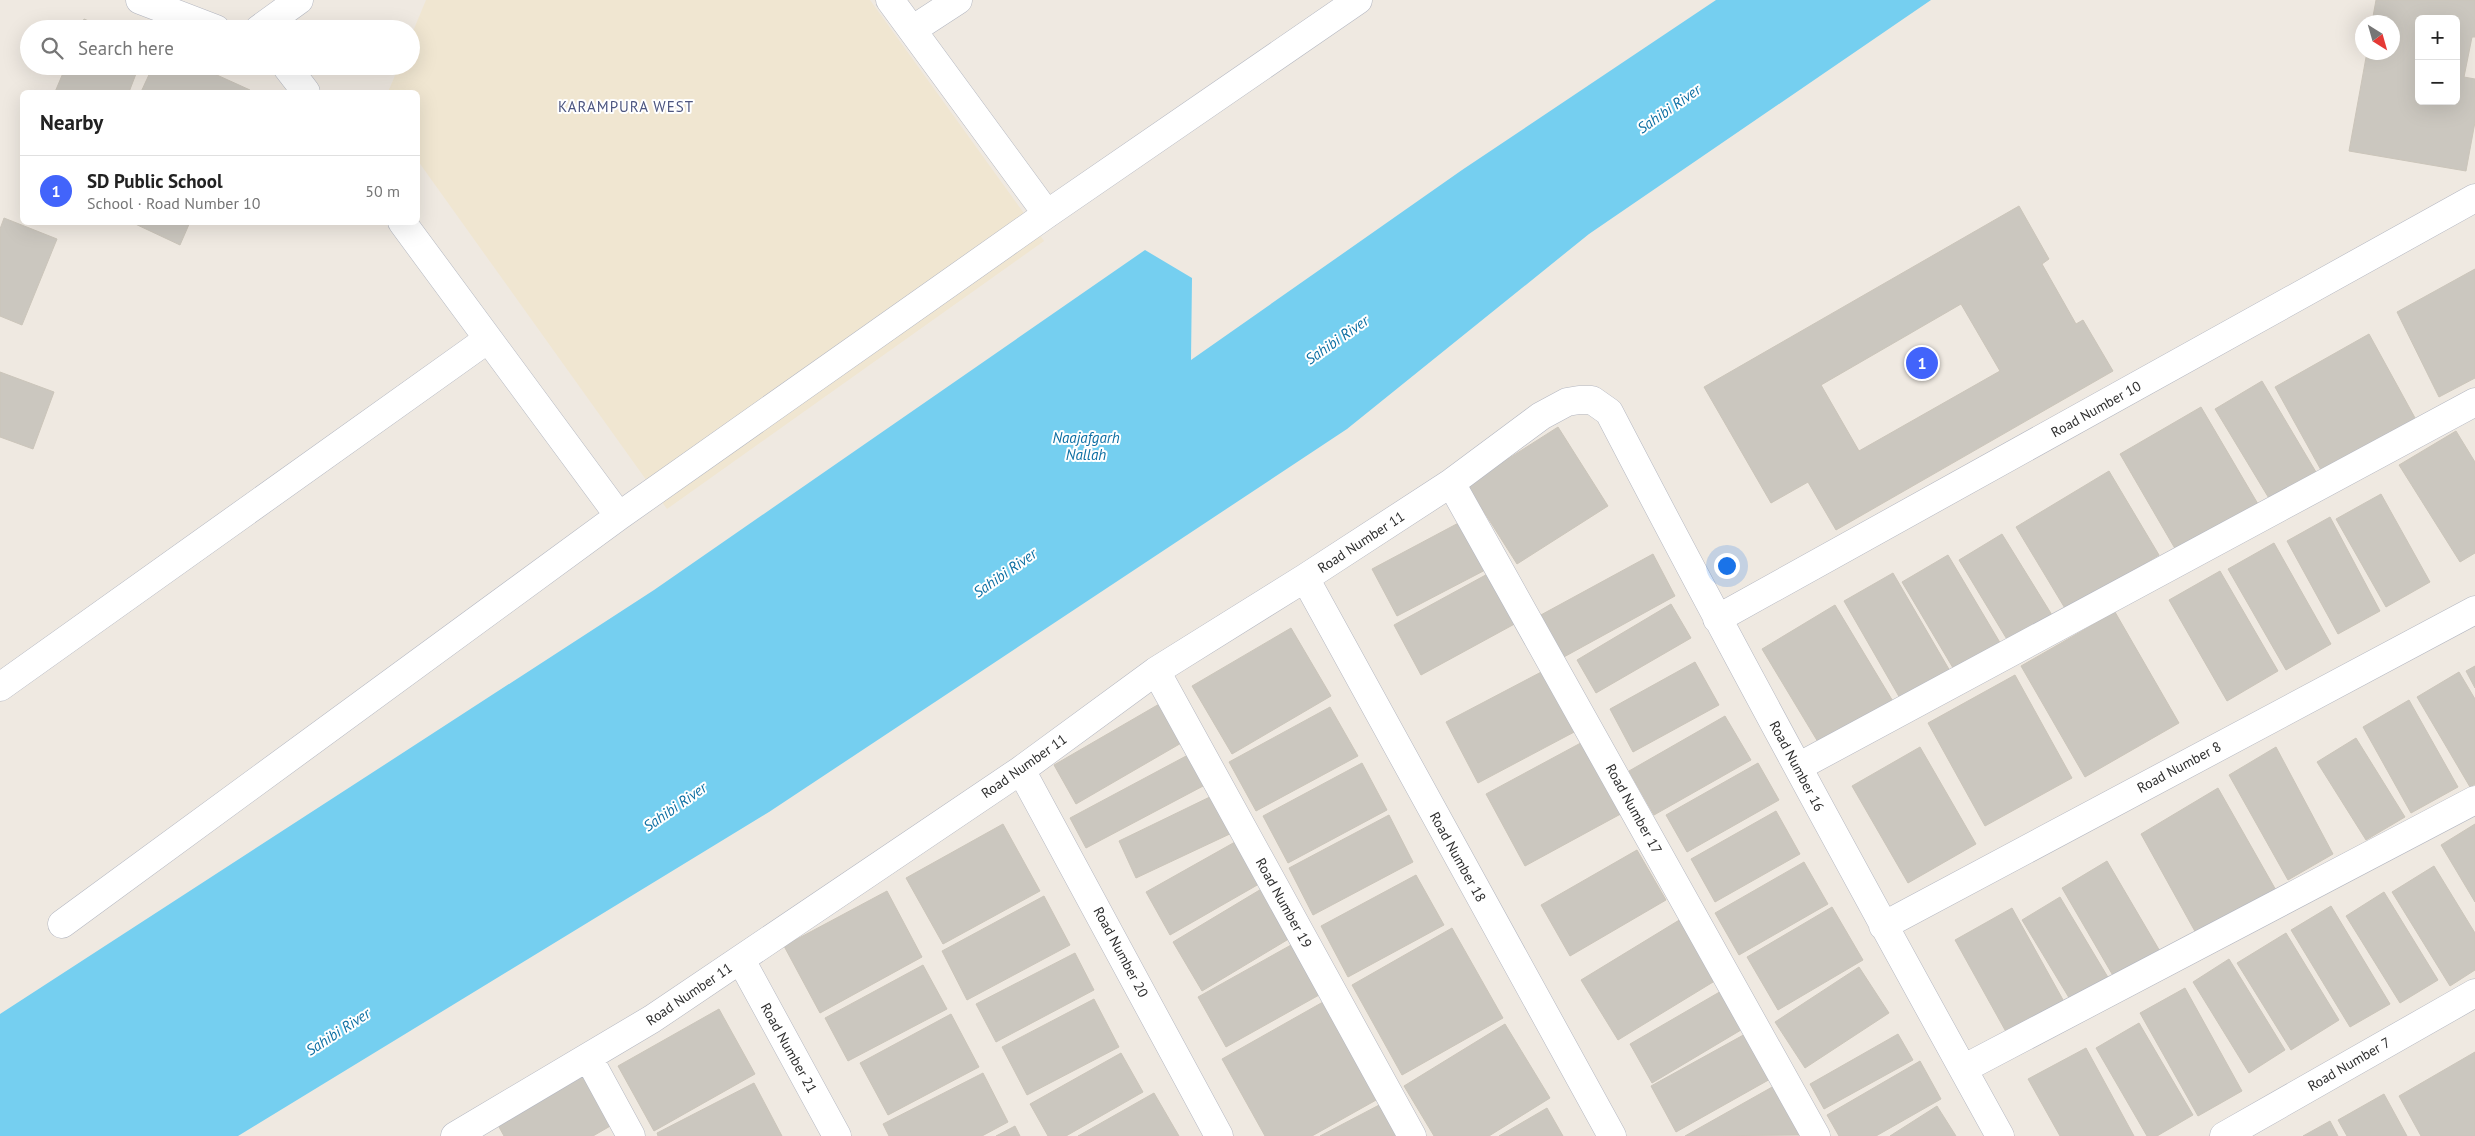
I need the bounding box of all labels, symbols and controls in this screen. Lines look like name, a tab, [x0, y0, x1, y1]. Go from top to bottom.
north arrow	[2355, 15, 2400, 60]
map controls	[2415, 15, 2460, 105]
button: +	[2415, 15, 2460, 60]
search box	[20, 20, 420, 75]
icon: search	[38, 34, 66, 62]
text: Search here	[78, 36, 174, 60]
button: −	[2415, 60, 2460, 105]
water label: Sahibi River	[1633, 79, 1705, 137]
district label: KARAMPURA WEST	[558, 97, 694, 116]
text: Nearby	[40, 109, 103, 136]
text: SD Public School	[87, 169, 223, 193]
text: 1	[51, 181, 61, 201]
text: 50 m	[365, 181, 400, 201]
text: School · Road Number 10	[87, 193, 261, 213]
water label: Sahibi River	[1301, 310, 1373, 368]
pin: 1	[1906, 344, 1938, 382]
street label: Road Number 10	[2048, 377, 2144, 441]
water label: Naajafgarh Nallah	[1052, 428, 1120, 464]
street label: Road Number 11	[1314, 507, 1408, 577]
water label: Sahibi River	[969, 543, 1041, 601]
your location	[1714, 553, 1740, 579]
street label: Road Number 16	[1766, 718, 1828, 814]
street label: Road Number 11	[978, 730, 1070, 802]
street label: Road Number 8	[2134, 737, 2224, 797]
street label: Road Number 17	[1602, 761, 1666, 857]
water label: Sahibi River	[639, 777, 711, 835]
street label: Road Number 18	[1426, 809, 1490, 905]
street label: Road Number 19	[1252, 855, 1316, 951]
street label: Road Number 20	[1090, 904, 1153, 1001]
street label: Road Number 11	[642, 959, 736, 1029]
street label: Road Number 21	[757, 1000, 821, 1096]
water label: Sahibi River	[302, 1003, 374, 1059]
street label: Road Number 7	[2304, 1033, 2394, 1095]

